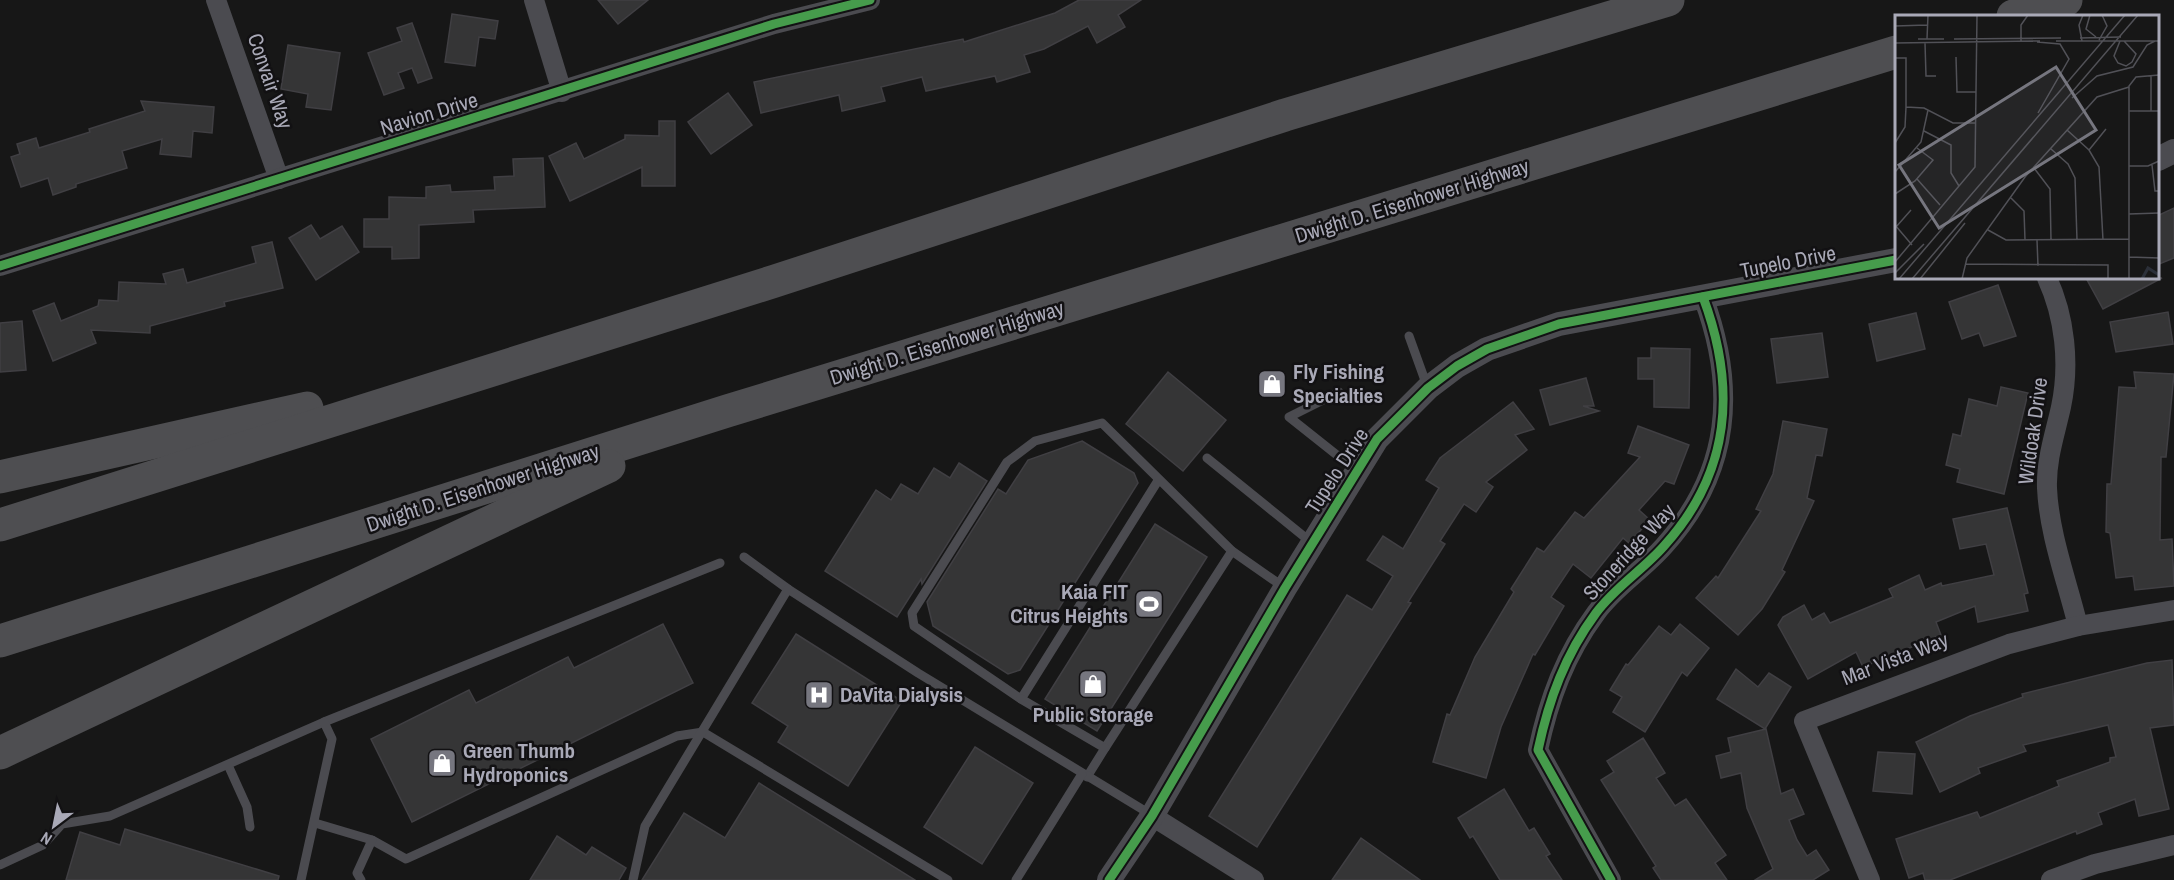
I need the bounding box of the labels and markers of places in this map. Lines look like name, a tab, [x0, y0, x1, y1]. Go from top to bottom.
place label: Fly Fishing Specialties	[1293, 357, 1384, 410]
shop icon: Fly Fishing Specialties	[1256, 368, 1288, 400]
place label: Kaia FIT Citrus Heights	[1010, 577, 1128, 630]
sports icon: Kaia FIT Citrus Heights	[1133, 588, 1165, 620]
shop icon: Public Storage	[1077, 668, 1109, 700]
hospital icon: DaVita Dialysis	[803, 679, 835, 711]
place label: DaVita Dialysis	[840, 680, 963, 709]
place label: Public Storage	[1033, 700, 1153, 729]
place label: Green Thumb Hydroponics	[463, 736, 575, 789]
shop icon: Green Thumb Hydroponics	[426, 747, 458, 779]

